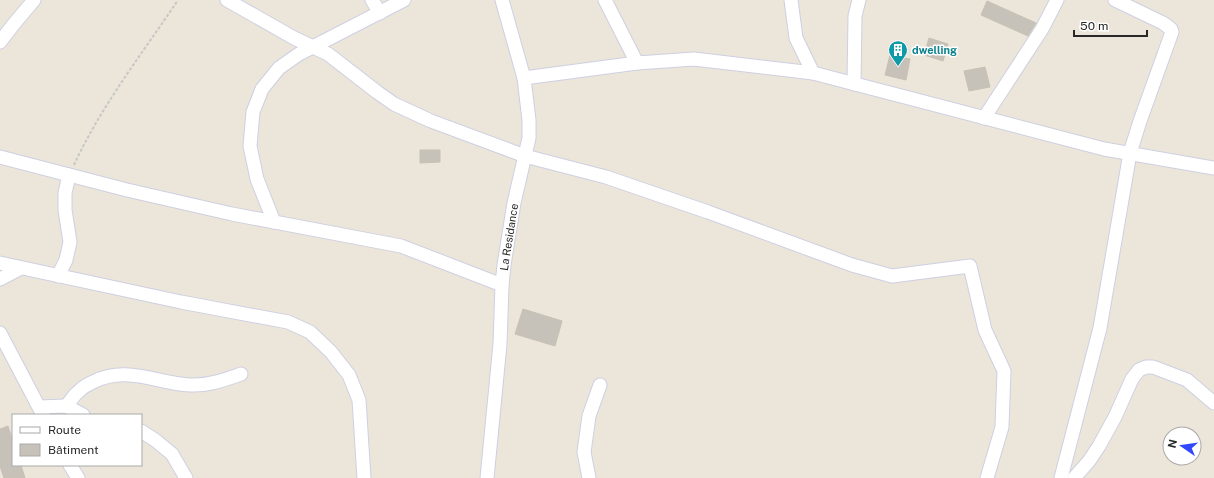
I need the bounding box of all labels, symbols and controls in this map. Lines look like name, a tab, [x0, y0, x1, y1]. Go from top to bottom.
scale bar	[1074, 12, 1147, 38]
text: 50 m	[1080, 19, 1108, 33]
building icon: dwelling	[887, 39, 909, 67]
place label: dwelling	[912, 44, 957, 56]
street label: La Residance	[498, 203, 520, 271]
legend	[12, 414, 142, 466]
text: Route	[48, 423, 81, 437]
north arrow	[1162, 426, 1202, 466]
text: N	[1165, 438, 1179, 449]
text: Bâtiment	[48, 443, 99, 457]

